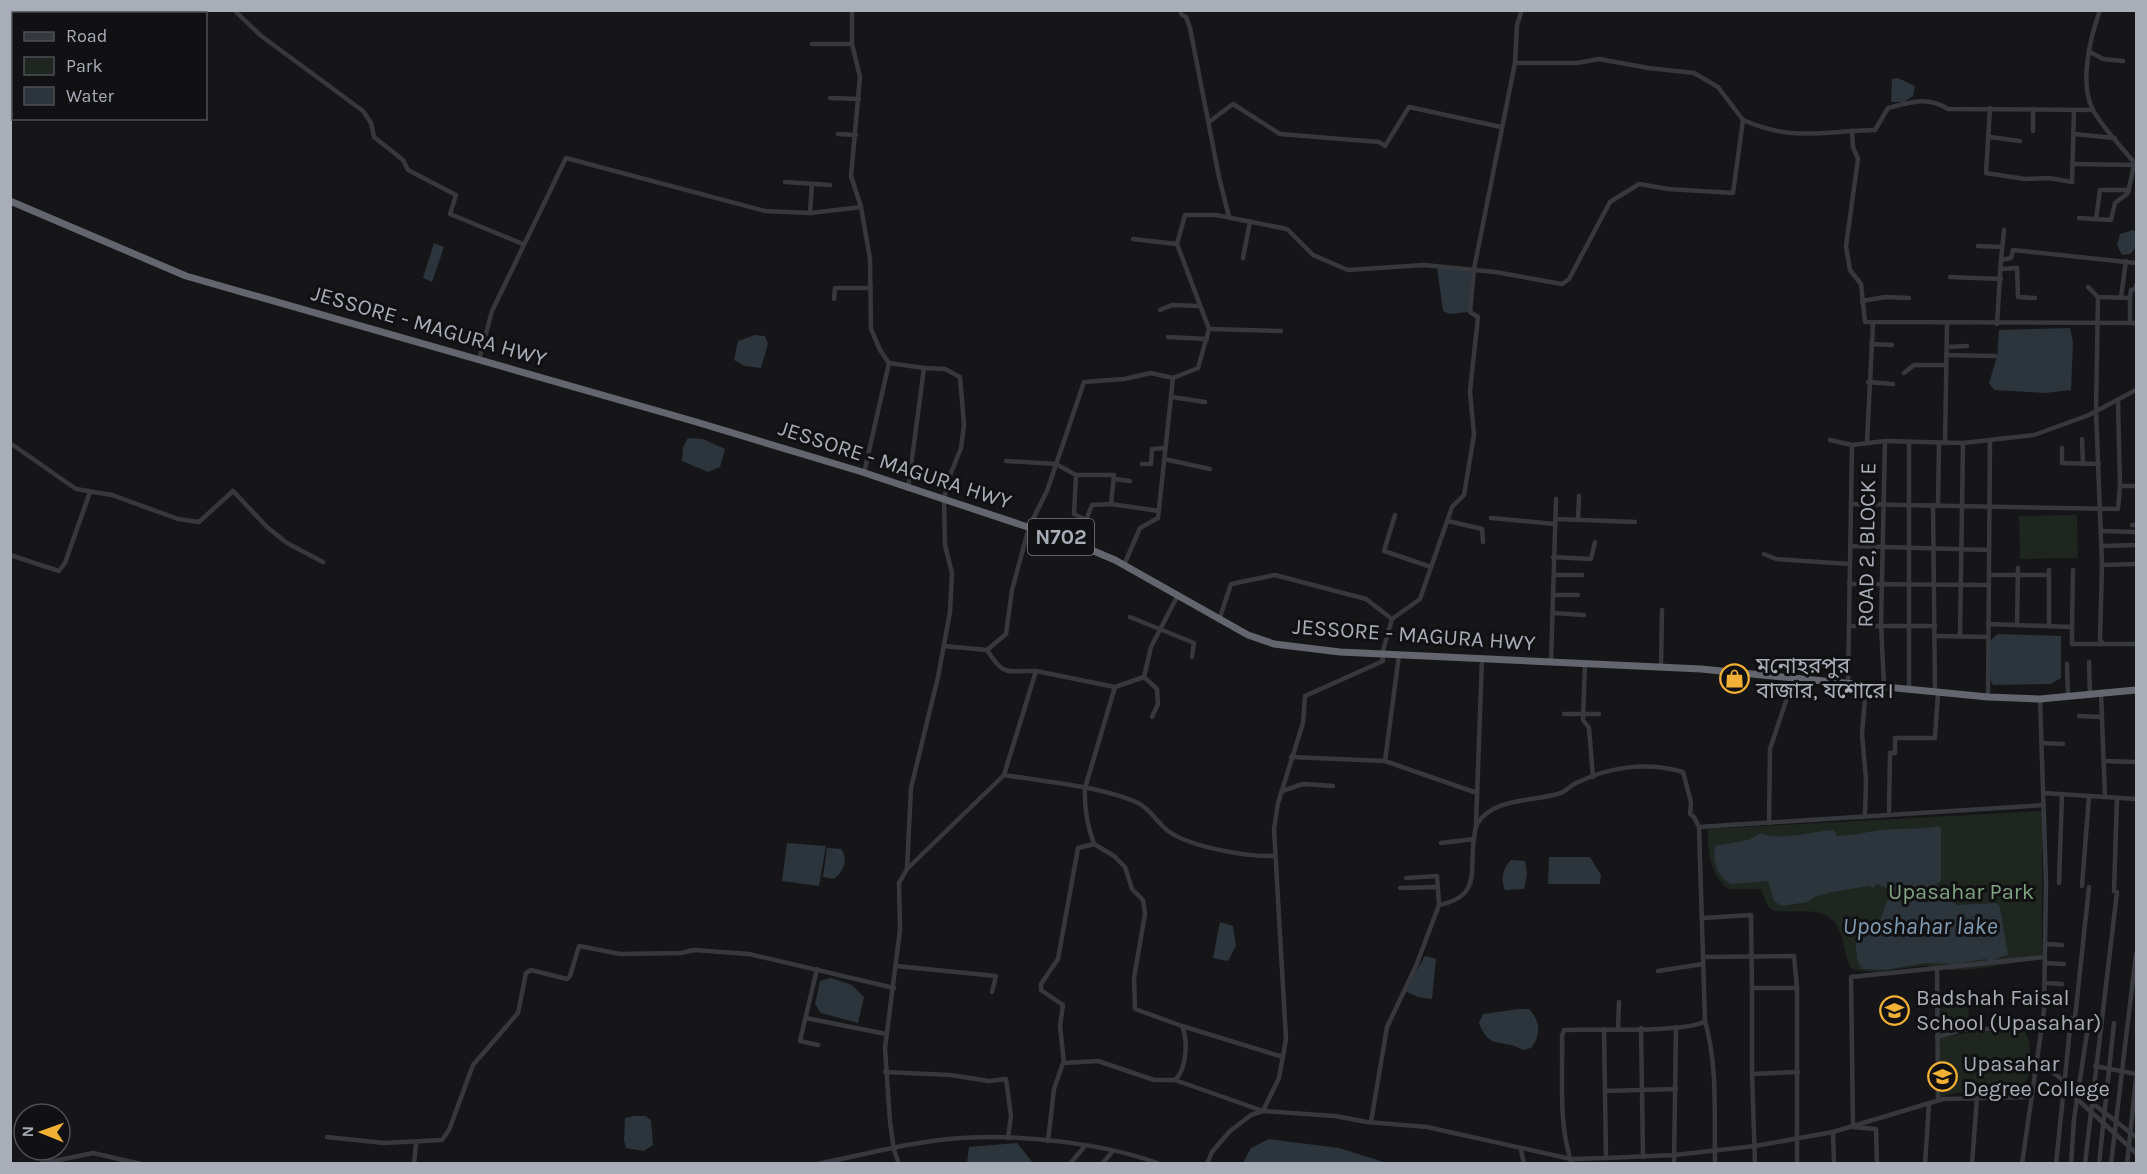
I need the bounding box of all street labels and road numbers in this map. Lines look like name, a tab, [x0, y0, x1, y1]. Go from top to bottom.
street label: JESSORE - MAGURA HWY	[308, 280, 550, 372]
street label: JESSORE - MAGURA HWY	[775, 415, 1015, 515]
street label: ROAD 2, BLOCK E	[1853, 462, 1881, 628]
road number: N702	[1028, 519, 1094, 555]
street label: JESSORE - MAGURA HWY	[1292, 614, 1536, 656]

